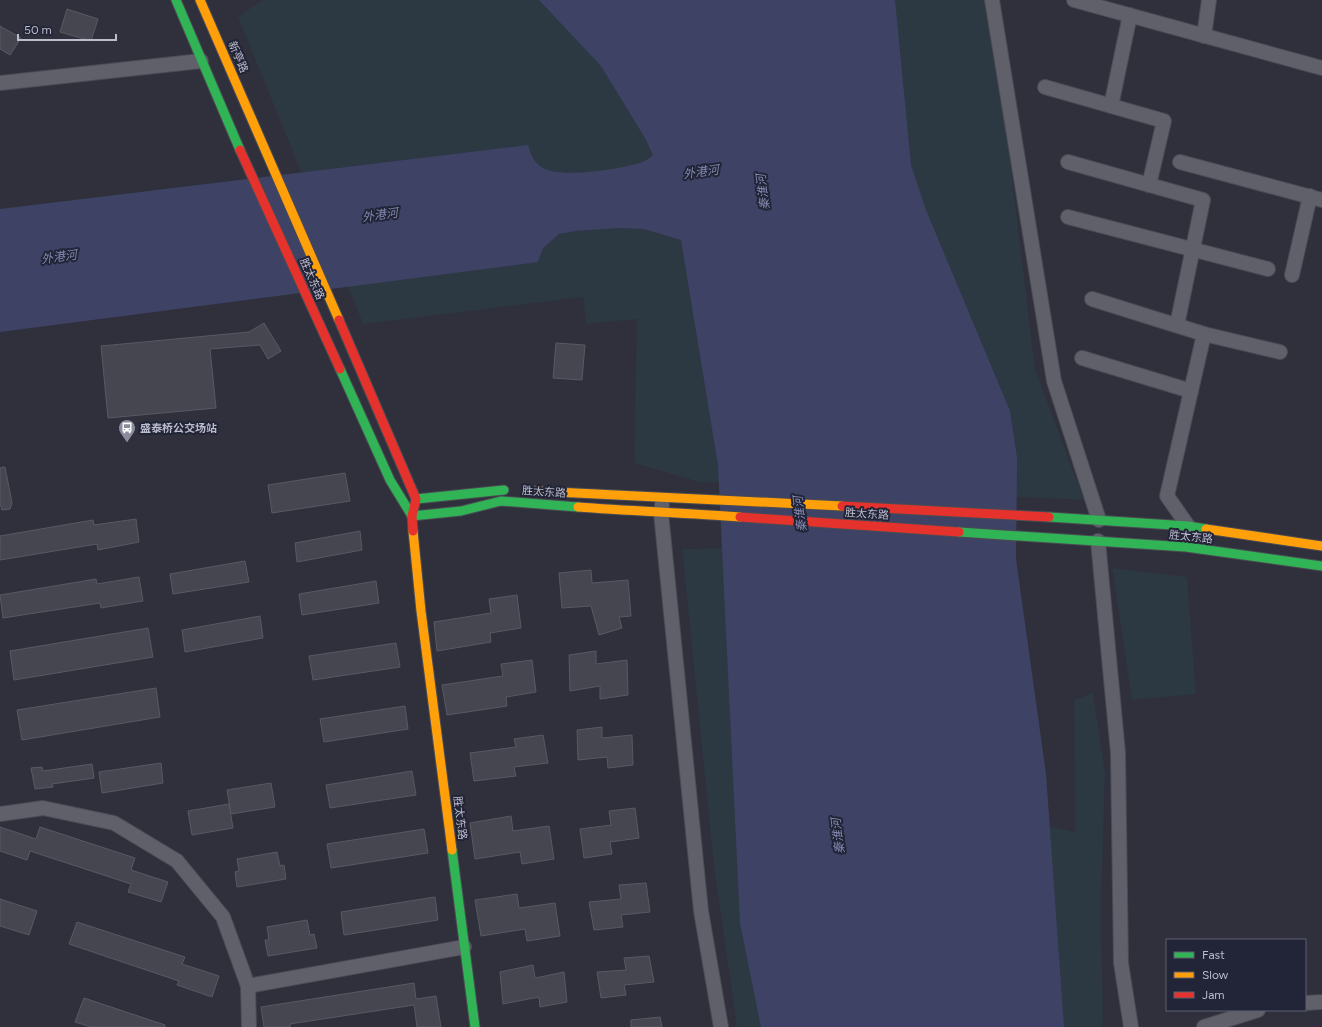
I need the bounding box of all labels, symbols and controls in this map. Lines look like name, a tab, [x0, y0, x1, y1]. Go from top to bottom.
scale bar	[18, 16, 116, 42]
text: 50 m	[24, 23, 52, 37]
street label: 新亭路	[226, 39, 250, 75]
water label: 外港河	[682, 162, 722, 181]
water label: 秦淮河	[754, 171, 772, 211]
water label: 外港河	[361, 205, 401, 224]
water label: 外港河	[40, 247, 80, 266]
street label: 胜太东路	[297, 256, 327, 302]
bus stop icon: 盛泰桥公交场站	[117, 418, 137, 443]
place label: 盛泰桥公交场站	[140, 422, 217, 435]
street label: 胜太东路	[522, 484, 566, 500]
water label: 秦淮河	[791, 493, 809, 533]
street label: 胜太东路	[845, 506, 889, 522]
street label: 胜太东路	[1168, 528, 1214, 546]
street label: 胜太东路	[451, 795, 469, 841]
water label: 秦淮河	[829, 815, 847, 855]
legend	[1166, 939, 1306, 1011]
text: Fast	[1202, 948, 1225, 962]
text: Slow	[1202, 968, 1229, 982]
text: Jam	[1202, 988, 1225, 1002]

